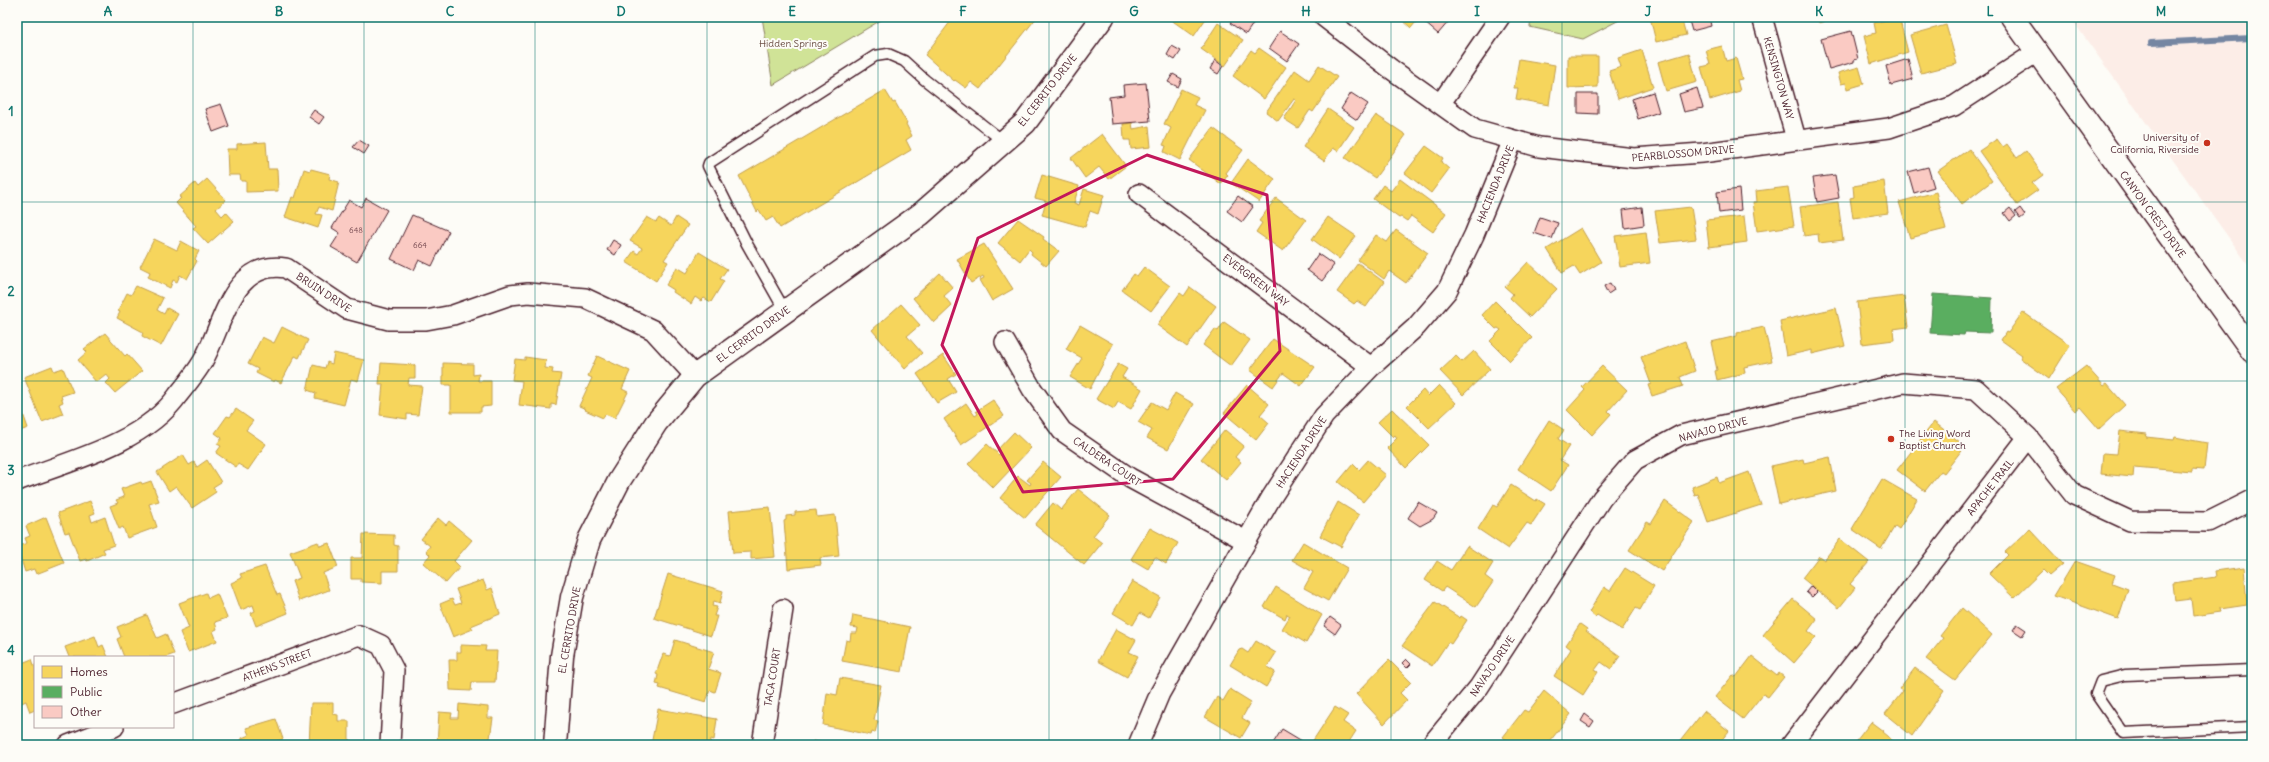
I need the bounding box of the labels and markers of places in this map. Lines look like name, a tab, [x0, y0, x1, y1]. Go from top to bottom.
place label: University of California, Riverside	[2110, 131, 2200, 156]
marker: University of California, Riverside	[2202, 138, 2212, 148]
place label: The Living Word Baptist Church	[1899, 427, 1971, 452]
marker: The Living Word Baptist Church	[1886, 434, 1896, 444]

